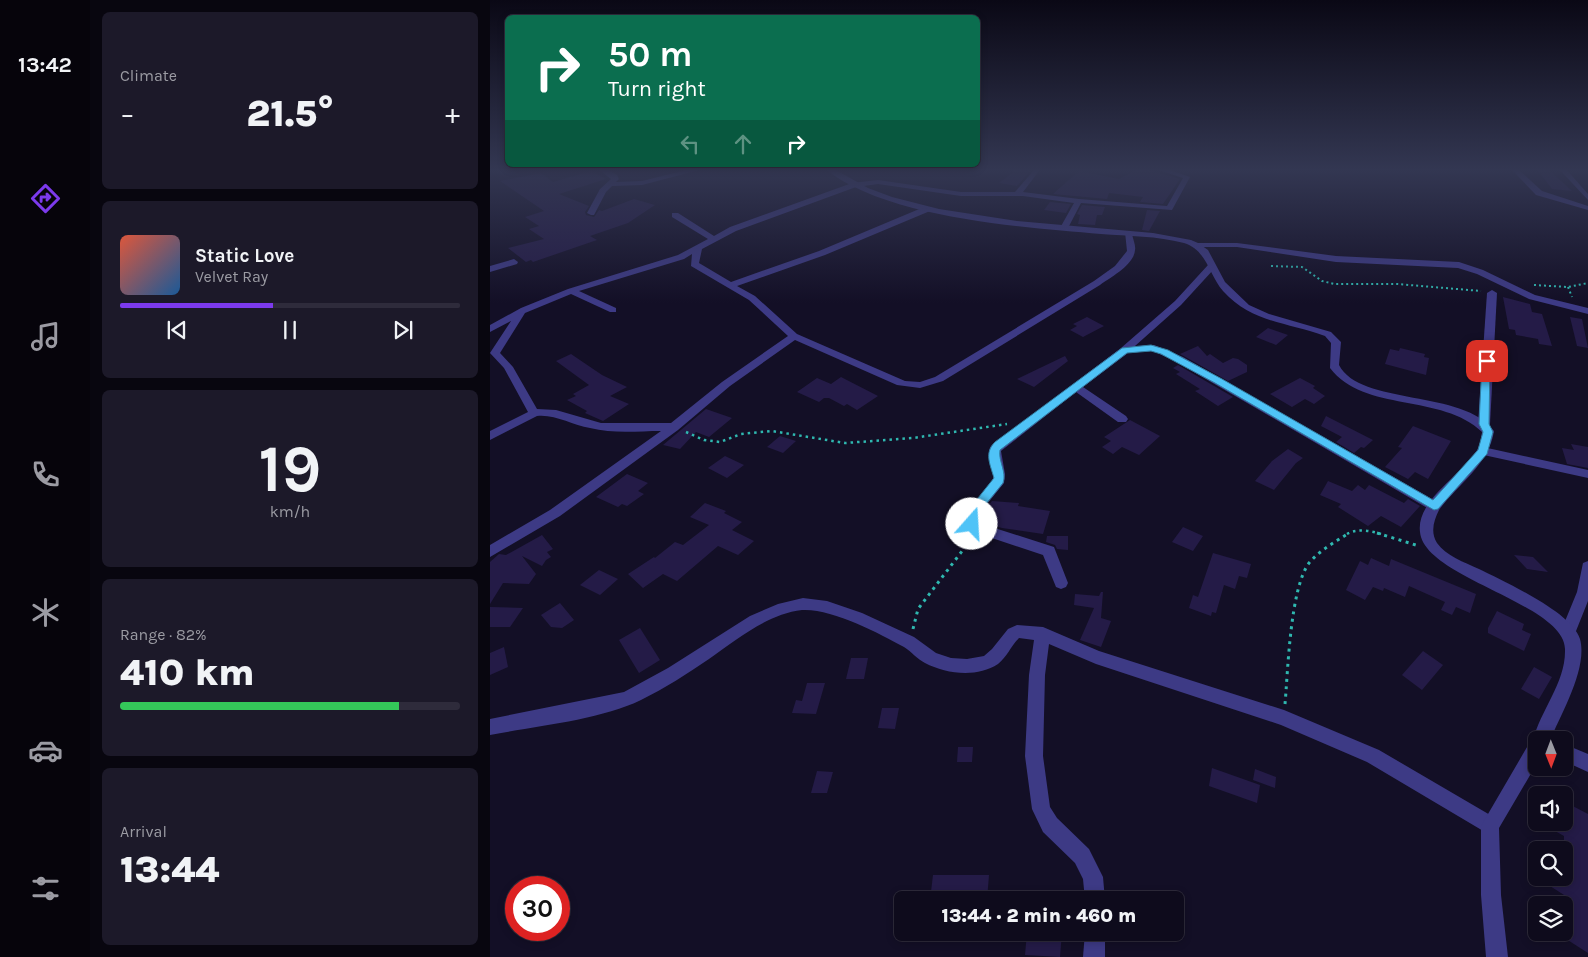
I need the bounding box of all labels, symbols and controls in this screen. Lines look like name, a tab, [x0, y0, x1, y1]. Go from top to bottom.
text: 50 m	[608, 34, 693, 75]
icon: right	[525, 35, 590, 100]
text: 13:42	[18, 52, 72, 78]
text: Climate	[120, 66, 177, 85]
text: Turn right	[608, 76, 706, 102]
text: 21.5°	[246, 91, 334, 136]
text: −	[120, 97, 135, 130]
text: +	[445, 97, 460, 130]
icon: left	[676, 130, 704, 158]
icon: ahead	[729, 130, 757, 158]
icon: right	[782, 130, 810, 158]
icon: directions	[28, 181, 63, 216]
text: Static Love	[195, 245, 294, 267]
text: Velvet Ray	[195, 267, 268, 286]
icon: previous	[163, 316, 191, 344]
icon: pause	[276, 316, 304, 344]
icon: next	[389, 316, 417, 344]
icon: music	[28, 319, 63, 354]
pin	[1466, 340, 1508, 382]
icon: arrive	[1473, 347, 1501, 375]
text: 19	[259, 431, 321, 507]
icon: phone	[28, 457, 63, 492]
position arrow	[945, 497, 997, 549]
text: km/h	[270, 502, 310, 521]
icon: climate	[28, 595, 63, 630]
text: Range · 82%	[120, 625, 207, 644]
text: 410 km	[120, 650, 255, 695]
north arrow	[1528, 731, 1572, 776]
map controls	[1528, 731, 1573, 941]
icon: car	[28, 733, 63, 768]
button: sound	[1528, 786, 1573, 831]
text: Arrival	[120, 822, 167, 841]
button: search	[1528, 841, 1573, 886]
text: 13:44	[120, 847, 219, 892]
icon: filters	[28, 871, 63, 906]
speed limit sign: 30	[505, 876, 570, 941]
button: layers	[1528, 896, 1573, 941]
text: 13:44 · 2 min · 460 m	[942, 905, 1136, 927]

